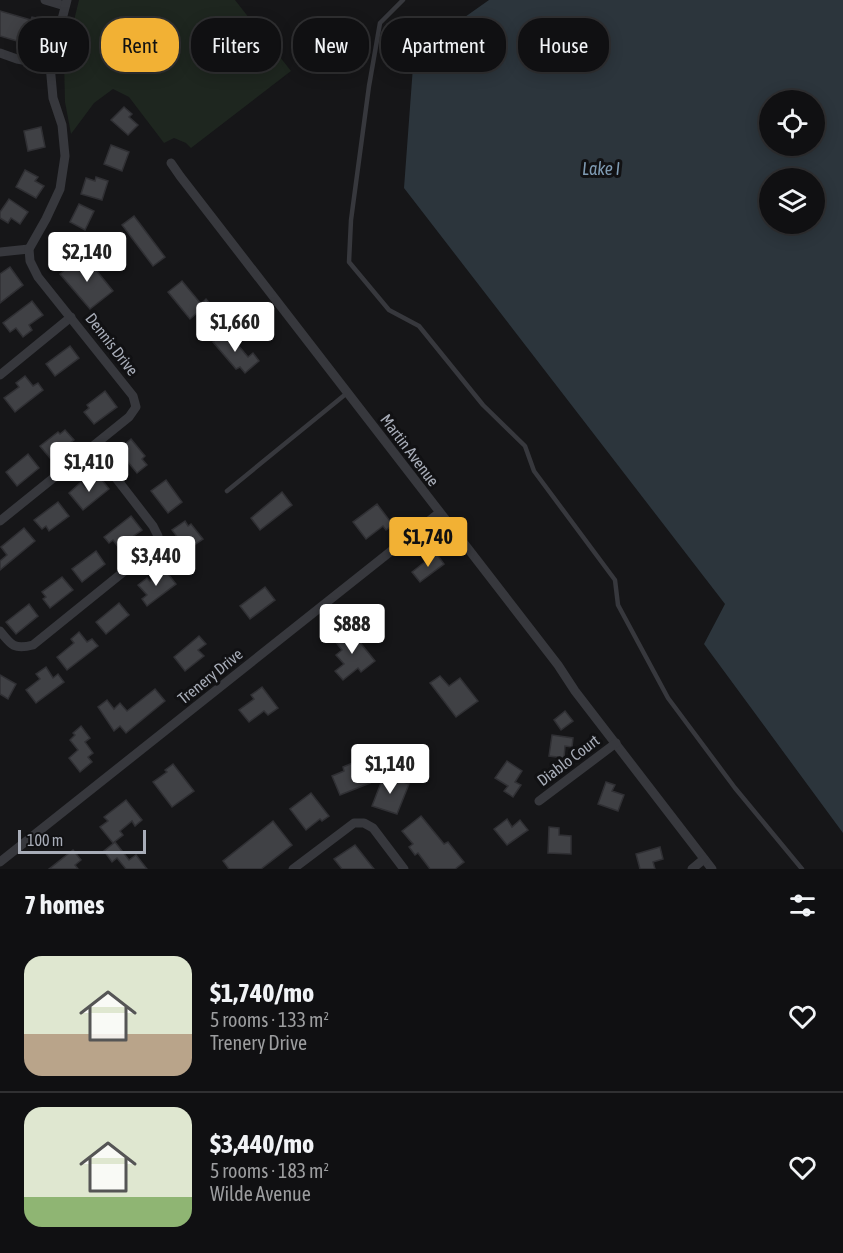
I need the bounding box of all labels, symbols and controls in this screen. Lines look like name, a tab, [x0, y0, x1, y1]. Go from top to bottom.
chip: Buy	[18, 18, 89, 72]
chip: Rent	[101, 18, 179, 72]
chip: Filters	[191, 18, 281, 72]
chip: New	[293, 18, 369, 72]
chip: Apartment	[381, 18, 506, 72]
chip: House	[518, 18, 609, 72]
map controls	[759, 90, 825, 234]
button: locate	[759, 90, 825, 156]
water label: Lake I	[582, 158, 620, 179]
button: layers	[759, 168, 825, 234]
pin: $2,140	[38, 232, 136, 283]
text: $2,140	[62, 240, 112, 263]
pin: $1,660	[186, 302, 284, 353]
street label: Dennis Drive	[82, 309, 142, 379]
text: $1,660	[210, 310, 260, 333]
street label: Martin Avenue	[377, 411, 443, 489]
pin: $1,410	[40, 442, 138, 493]
text: $1,410	[64, 450, 114, 473]
pin: $1,740	[379, 517, 477, 568]
text: $1,740	[403, 525, 453, 548]
pin: $3,440	[107, 536, 205, 587]
text: $3,440	[131, 544, 181, 567]
pin: $888	[316, 604, 388, 655]
text: $888	[334, 612, 370, 635]
street label: Trenery Drive	[174, 645, 246, 708]
street label: Diablo Court	[533, 731, 603, 789]
pin: $1,140	[341, 744, 439, 795]
text: $1,140	[365, 752, 415, 775]
scale bar	[18, 827, 146, 854]
text: 100 m	[27, 831, 63, 849]
icon: filters	[786, 889, 819, 922]
text: 7 homes	[24, 890, 104, 920]
text: $1,740/mo	[210, 978, 314, 1008]
icon: home	[72, 980, 144, 1052]
icon: heart	[786, 1000, 819, 1033]
text: 5 rooms · 133 m²	[210, 1008, 329, 1031]
text: Trenery Drive	[210, 1031, 307, 1054]
text: $3,440/mo	[210, 1129, 314, 1159]
icon: home	[72, 1131, 144, 1203]
icon: heart	[786, 1151, 819, 1184]
text: 5 rooms · 183 m²	[210, 1159, 329, 1182]
text: Wilde Avenue	[210, 1182, 311, 1205]

